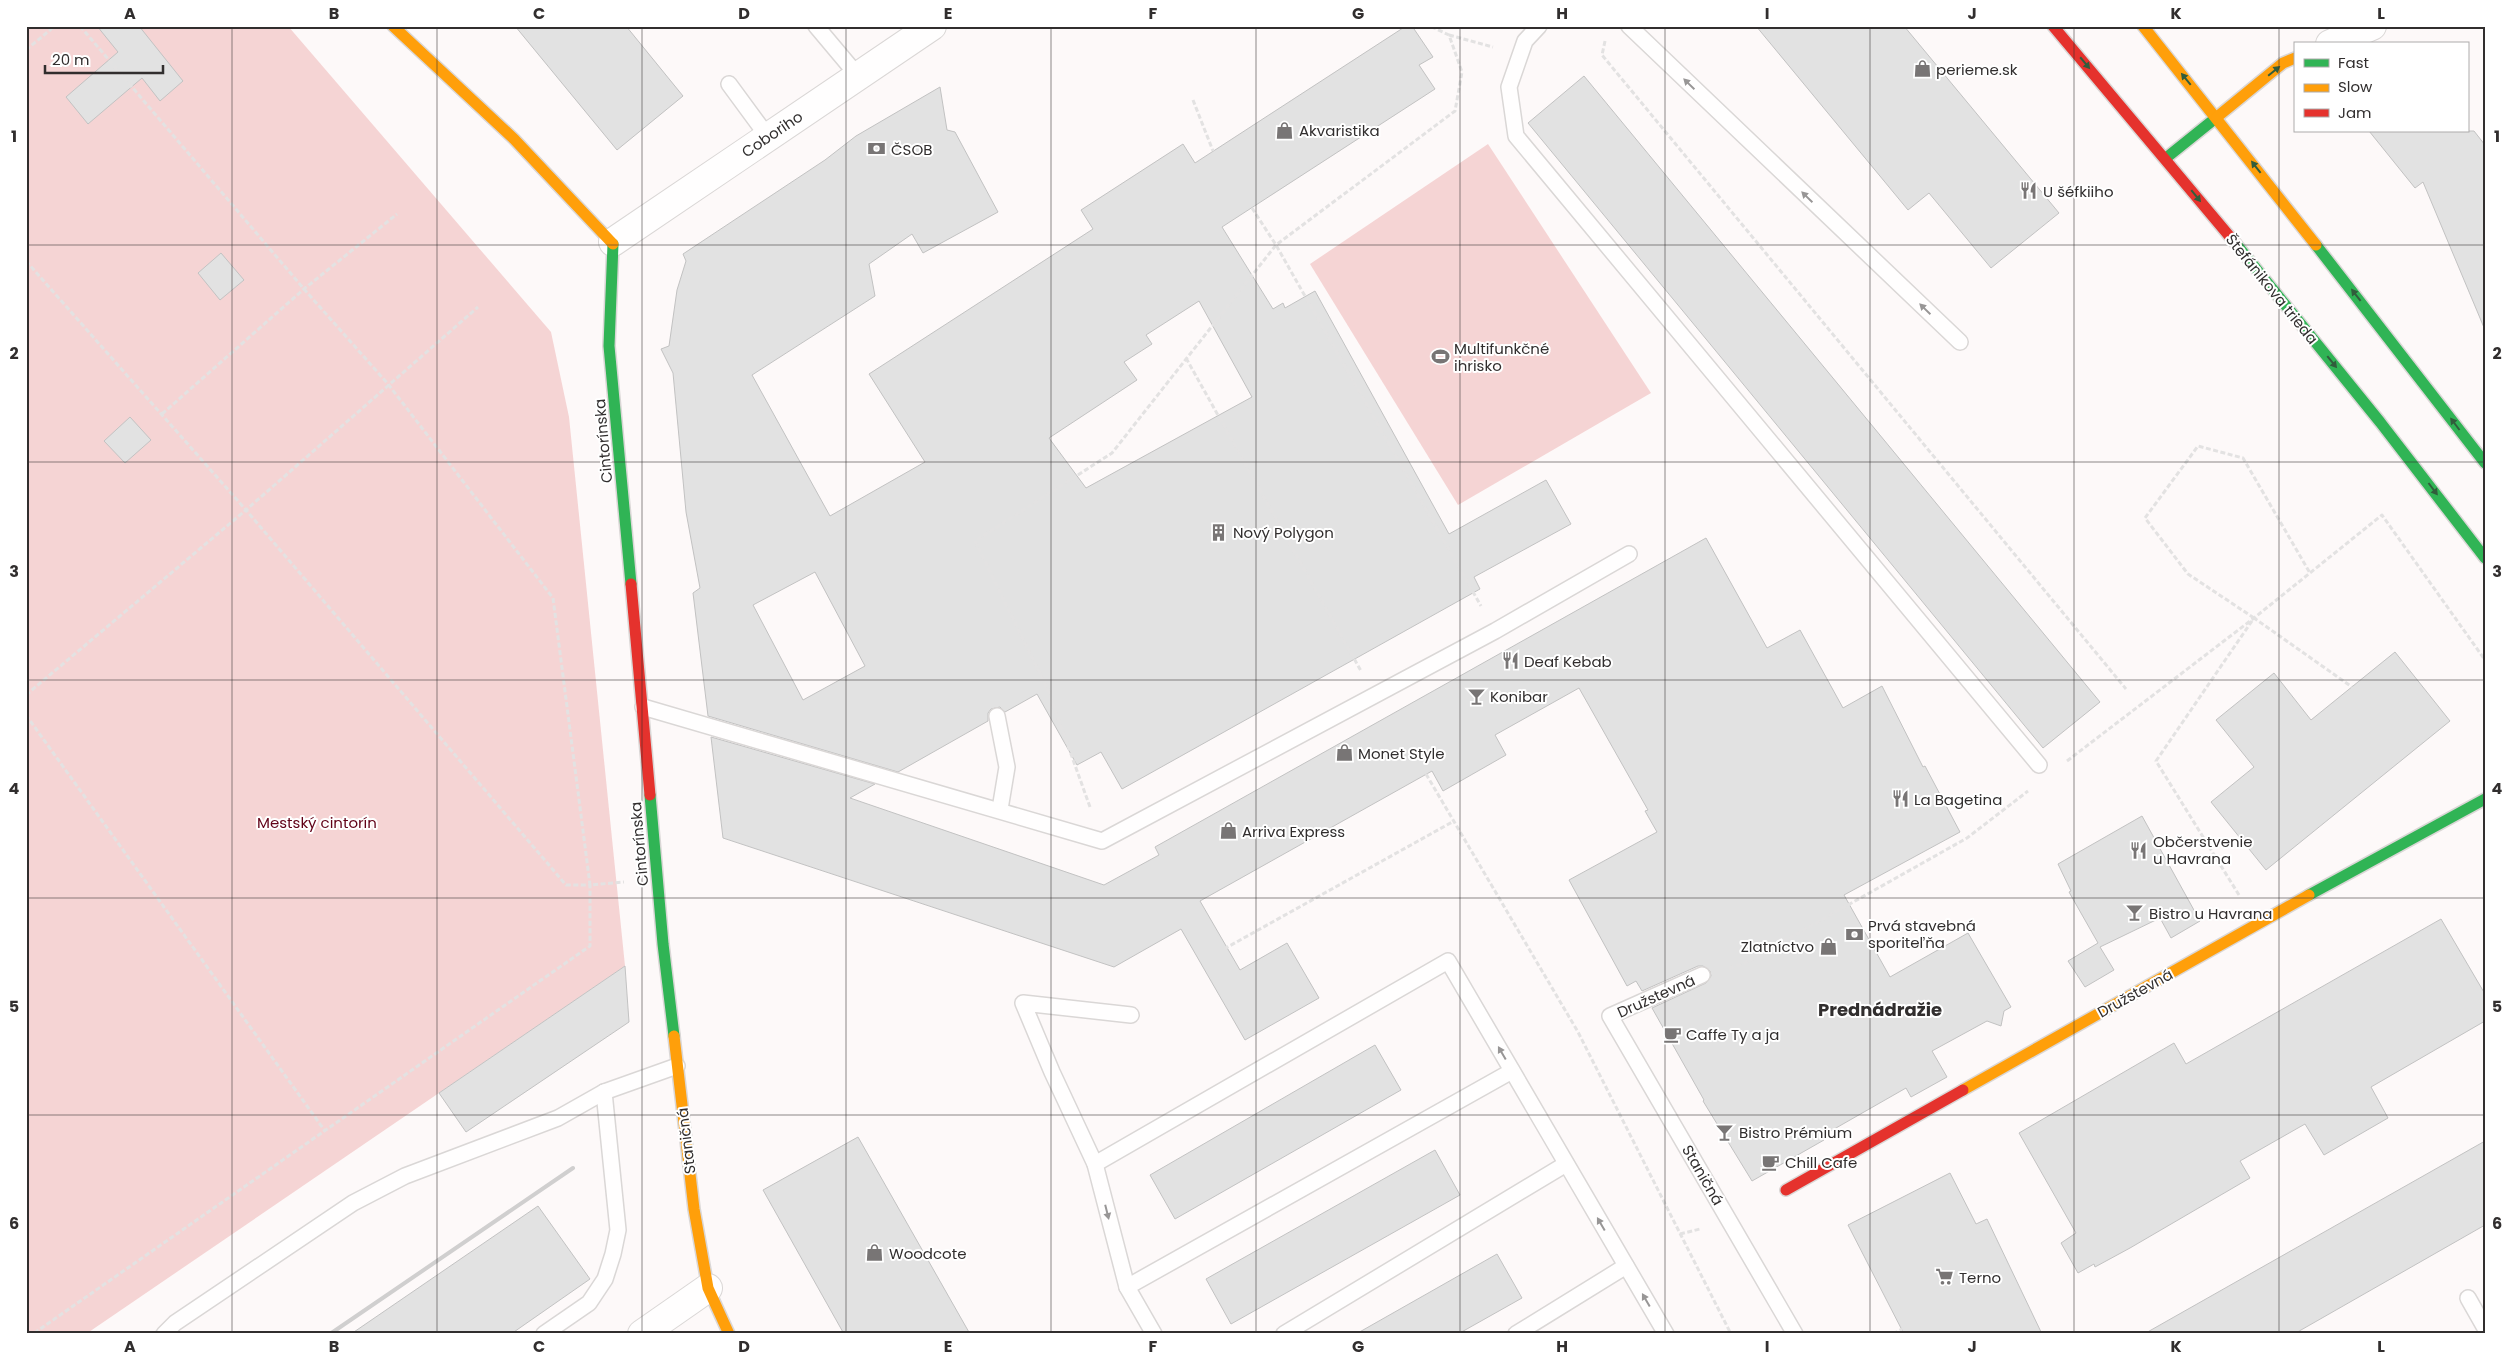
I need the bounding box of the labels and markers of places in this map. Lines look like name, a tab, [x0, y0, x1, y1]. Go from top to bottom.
shop icon: perieme.sk	[1912, 59, 1932, 79]
place label: perieme.sk	[1936, 59, 2018, 80]
shop icon: Akvaristika	[1275, 120, 1295, 140]
place label: Akvaristika	[1299, 120, 1380, 141]
bank icon: ČSOB	[867, 139, 887, 159]
place label: ČSOB	[891, 139, 932, 160]
restaurant icon: U šéfkiiho	[2019, 181, 2039, 201]
place label: U šéfkiiho	[2043, 181, 2114, 202]
place label: Multifunkčné ihrisko	[1454, 338, 1549, 376]
sports icon: Multifunkčné ihrisko	[1430, 347, 1450, 367]
building icon: Nový Polygon	[1209, 522, 1229, 542]
place label: Nový Polygon	[1233, 522, 1334, 543]
restaurant icon: Deaf Kebab	[1500, 651, 1520, 671]
place label: Deaf Kebab	[1524, 651, 1612, 672]
bar icon: Konibar	[1466, 686, 1486, 706]
place label: Konibar	[1490, 686, 1548, 707]
shop icon: Monet Style	[1334, 743, 1354, 763]
place label: Monet Style	[1358, 743, 1445, 764]
restaurant icon: La Bagetina	[1890, 789, 1910, 809]
place label: La Bagetina	[1914, 789, 2002, 810]
shop icon: Arriva Express	[1218, 821, 1238, 841]
place label: Arriva Express	[1242, 821, 1345, 842]
place label: Občerstvenie u Havrana	[2153, 831, 2253, 869]
restaurant icon: Občerstvenie u Havrana	[2129, 840, 2149, 860]
bar icon: Bistro u Havrana	[2125, 903, 2145, 923]
place label: Bistro u Havrana	[2149, 903, 2272, 924]
place label: Prvá stavebná sporiteľňa	[1868, 915, 1976, 953]
bank icon: Prvá stavebná sporiteľňa	[1844, 924, 1864, 944]
place label: Zlatníctvo	[1741, 936, 1814, 957]
shop icon: Zlatníctvo	[1818, 936, 1838, 956]
cafe icon: Caffe Ty a ja	[1662, 1024, 1682, 1044]
place label: Caffe Ty a ja	[1686, 1024, 1779, 1045]
bar icon: Bistro Prémium	[1715, 1122, 1735, 1142]
place label: Bistro Prémium	[1739, 1122, 1852, 1143]
cafe icon: Chill Cafe	[1761, 1152, 1781, 1172]
place label: Chill Cafe	[1785, 1152, 1857, 1173]
shop icon: Woodcote	[865, 1243, 885, 1263]
place label: Woodcote	[889, 1243, 966, 1264]
supermarket icon: Terno	[1935, 1267, 1955, 1287]
place label: Terno	[1959, 1267, 2001, 1288]

